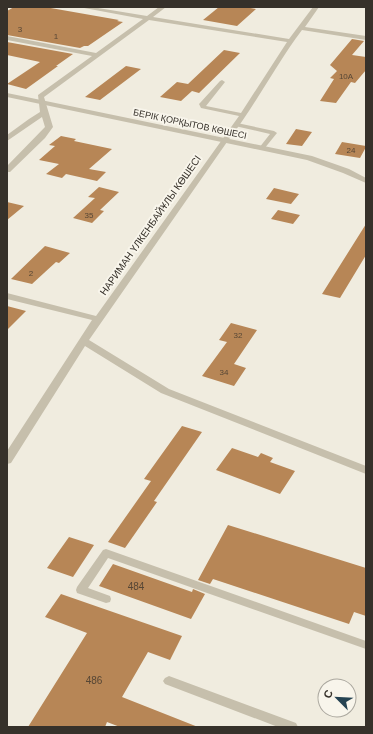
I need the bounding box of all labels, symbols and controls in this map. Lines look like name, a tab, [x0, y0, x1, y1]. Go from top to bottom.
house number: 3	[18, 25, 23, 34]
house number: 1	[54, 32, 59, 41]
house number: 10А	[339, 72, 354, 81]
street label: БЕРІК ҚОРҚЫТОВ КӨШЕСІ	[132, 107, 248, 141]
house number: 24	[347, 146, 356, 155]
street label: НАРИМАН ҮЛКЕНБАЙҰЛЫ КӨШЕСІ	[97, 153, 203, 297]
house number: 35	[85, 211, 94, 220]
house number: 2	[29, 269, 34, 278]
house number: 32	[234, 331, 243, 340]
house number: 34	[220, 368, 229, 377]
house number: 484	[128, 581, 145, 592]
house number: 486	[86, 675, 103, 686]
north arrow	[317, 678, 357, 718]
text: С	[321, 688, 335, 700]

